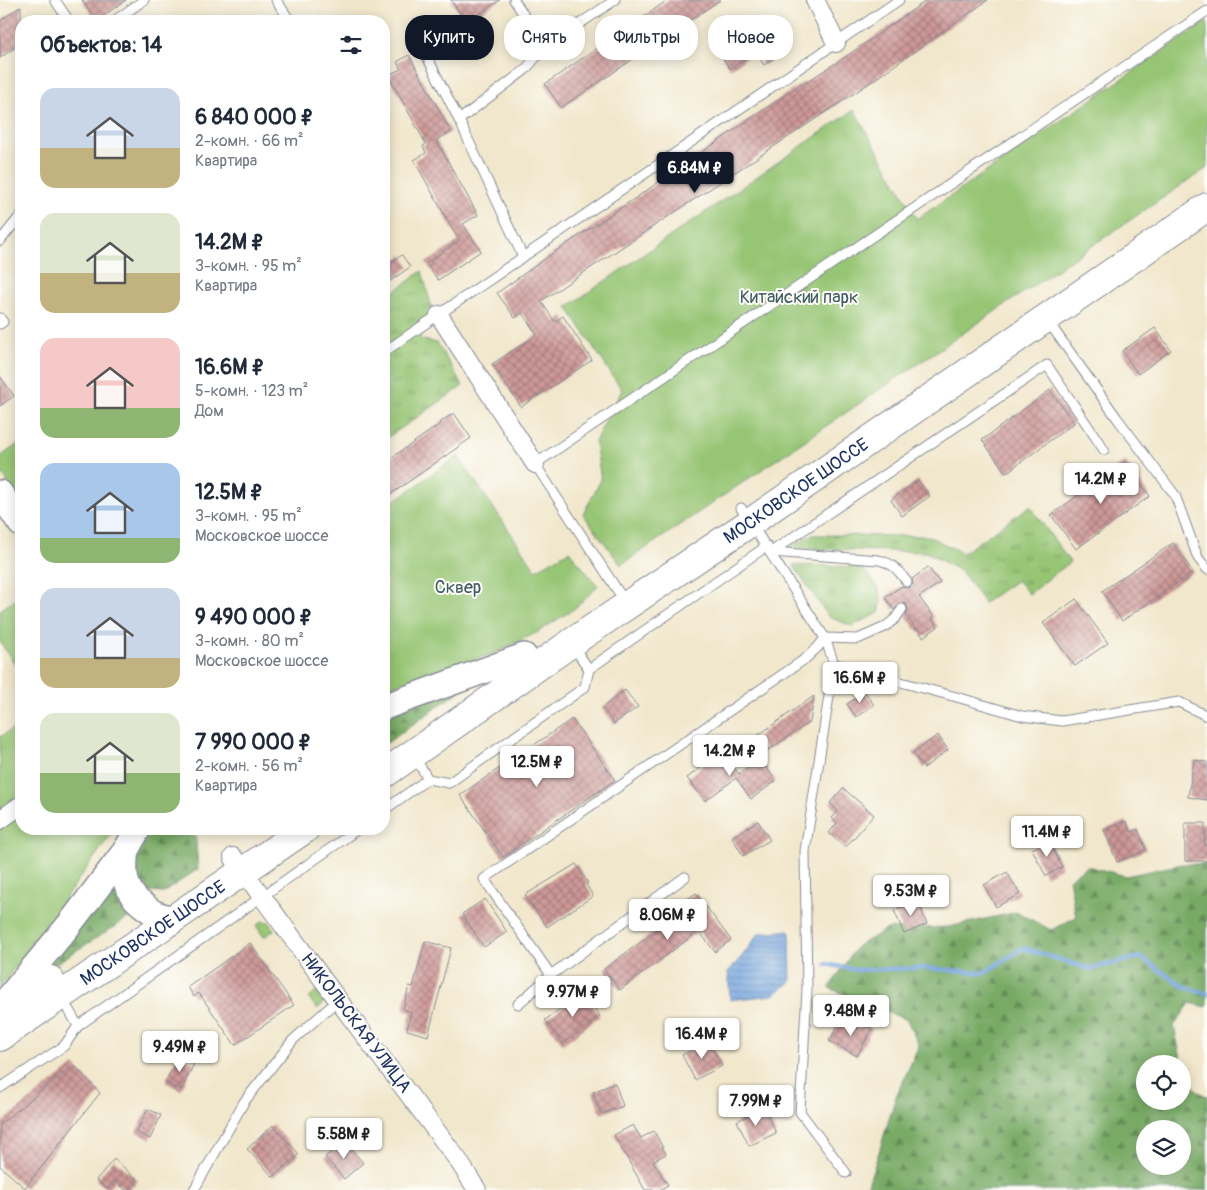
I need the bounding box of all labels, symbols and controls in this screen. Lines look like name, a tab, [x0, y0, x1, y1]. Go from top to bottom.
chip: Купить	[405, 15, 494, 60]
chip: Снять	[504, 15, 585, 60]
chip: Фильтры	[595, 15, 698, 60]
chip: Новое	[708, 15, 793, 60]
icon: filters	[337, 31, 365, 59]
text: Объектов: 14	[40, 32, 162, 59]
text: 6 840 000 ₽	[195, 104, 314, 131]
icon: home	[80, 108, 140, 168]
text: 2-комн. · 66 m²	[195, 131, 304, 151]
text: Квартира	[195, 151, 257, 171]
pin: 6.84M ₽	[649, 152, 741, 194]
text: 6.84M ₽	[668, 158, 722, 178]
text: 14.2M ₽	[195, 229, 264, 256]
icon: home	[80, 233, 140, 293]
text: 3-комн. · 95 m²	[195, 256, 302, 276]
text: Квартира	[195, 276, 257, 296]
park label: Китайский парк	[740, 286, 858, 309]
text: 16.6M ₽	[195, 354, 265, 381]
icon: home	[80, 358, 140, 418]
text: 5-комн. · 123 m²	[195, 381, 308, 401]
text: Дом	[195, 401, 224, 421]
street label: МОСКОВСКОЕ ШОССЕ	[719, 433, 873, 549]
pin: 14.2M ₽	[1055, 462, 1147, 505]
text: 14.2M ₽	[1075, 469, 1127, 489]
text: 12.5M ₽	[195, 479, 263, 506]
icon: home	[80, 483, 140, 543]
text: 3-комн. · 95 m²	[195, 506, 302, 526]
text: Московское шоссе	[195, 526, 328, 546]
park label: Сквер	[435, 576, 481, 599]
text: 9 490 000 ₽	[195, 604, 312, 631]
icon: home	[80, 608, 140, 668]
text: 3-комн. · 80 m²	[195, 631, 304, 651]
text: Московское шоссе	[195, 651, 328, 671]
pin: 16.6M ₽	[814, 662, 906, 704]
text: 16.6M ₽	[834, 668, 886, 688]
text: 7 990 000 ₽	[195, 729, 311, 756]
icon: home	[80, 733, 140, 793]
pin: 14.2M ₽	[684, 734, 776, 777]
text: 14.2M ₽	[704, 741, 756, 761]
pin: 12.5M ₽	[491, 746, 583, 788]
text: 12.5M ₽	[511, 752, 563, 772]
text: 2-комн. · 56 m²	[195, 756, 303, 776]
text: Квартира	[195, 776, 257, 796]
pin: 11.4M ₽	[1001, 816, 1093, 858]
text: 11.4M ₽	[1022, 822, 1072, 842]
pin: 9.53M ₽	[865, 874, 957, 917]
street label: МОСКОВСКОЕ ШОССЕ	[76, 875, 230, 991]
text: 9.53M ₽	[884, 881, 938, 901]
pin: 8.06M ₽	[622, 898, 714, 941]
text: 8.06M ₽	[640, 905, 696, 925]
street label: НИКОЛЬСКАЯ УЛИЦА	[296, 948, 416, 1098]
pin: 9.97M ₽	[527, 976, 619, 1018]
text: 9.97M ₽	[546, 982, 600, 1002]
pin: 9.48M ₽	[805, 994, 897, 1037]
text: 9.48M ₽	[824, 1001, 878, 1021]
pin: 16.4M ₽	[656, 1018, 748, 1060]
text: 16.4M ₽	[676, 1024, 728, 1044]
pin: 9.49M ₽	[134, 1030, 226, 1073]
text: 9.49M ₽	[153, 1037, 207, 1057]
map controls	[1136, 1055, 1191, 1175]
button: locate	[1136, 1055, 1191, 1110]
pin: 7.99M ₽	[710, 1084, 802, 1127]
text: 7.99M ₽	[729, 1091, 783, 1111]
pin: 5.58M ₽	[298, 1118, 390, 1160]
button: layers	[1136, 1120, 1191, 1175]
text: 5.58M ₽	[317, 1124, 371, 1144]

